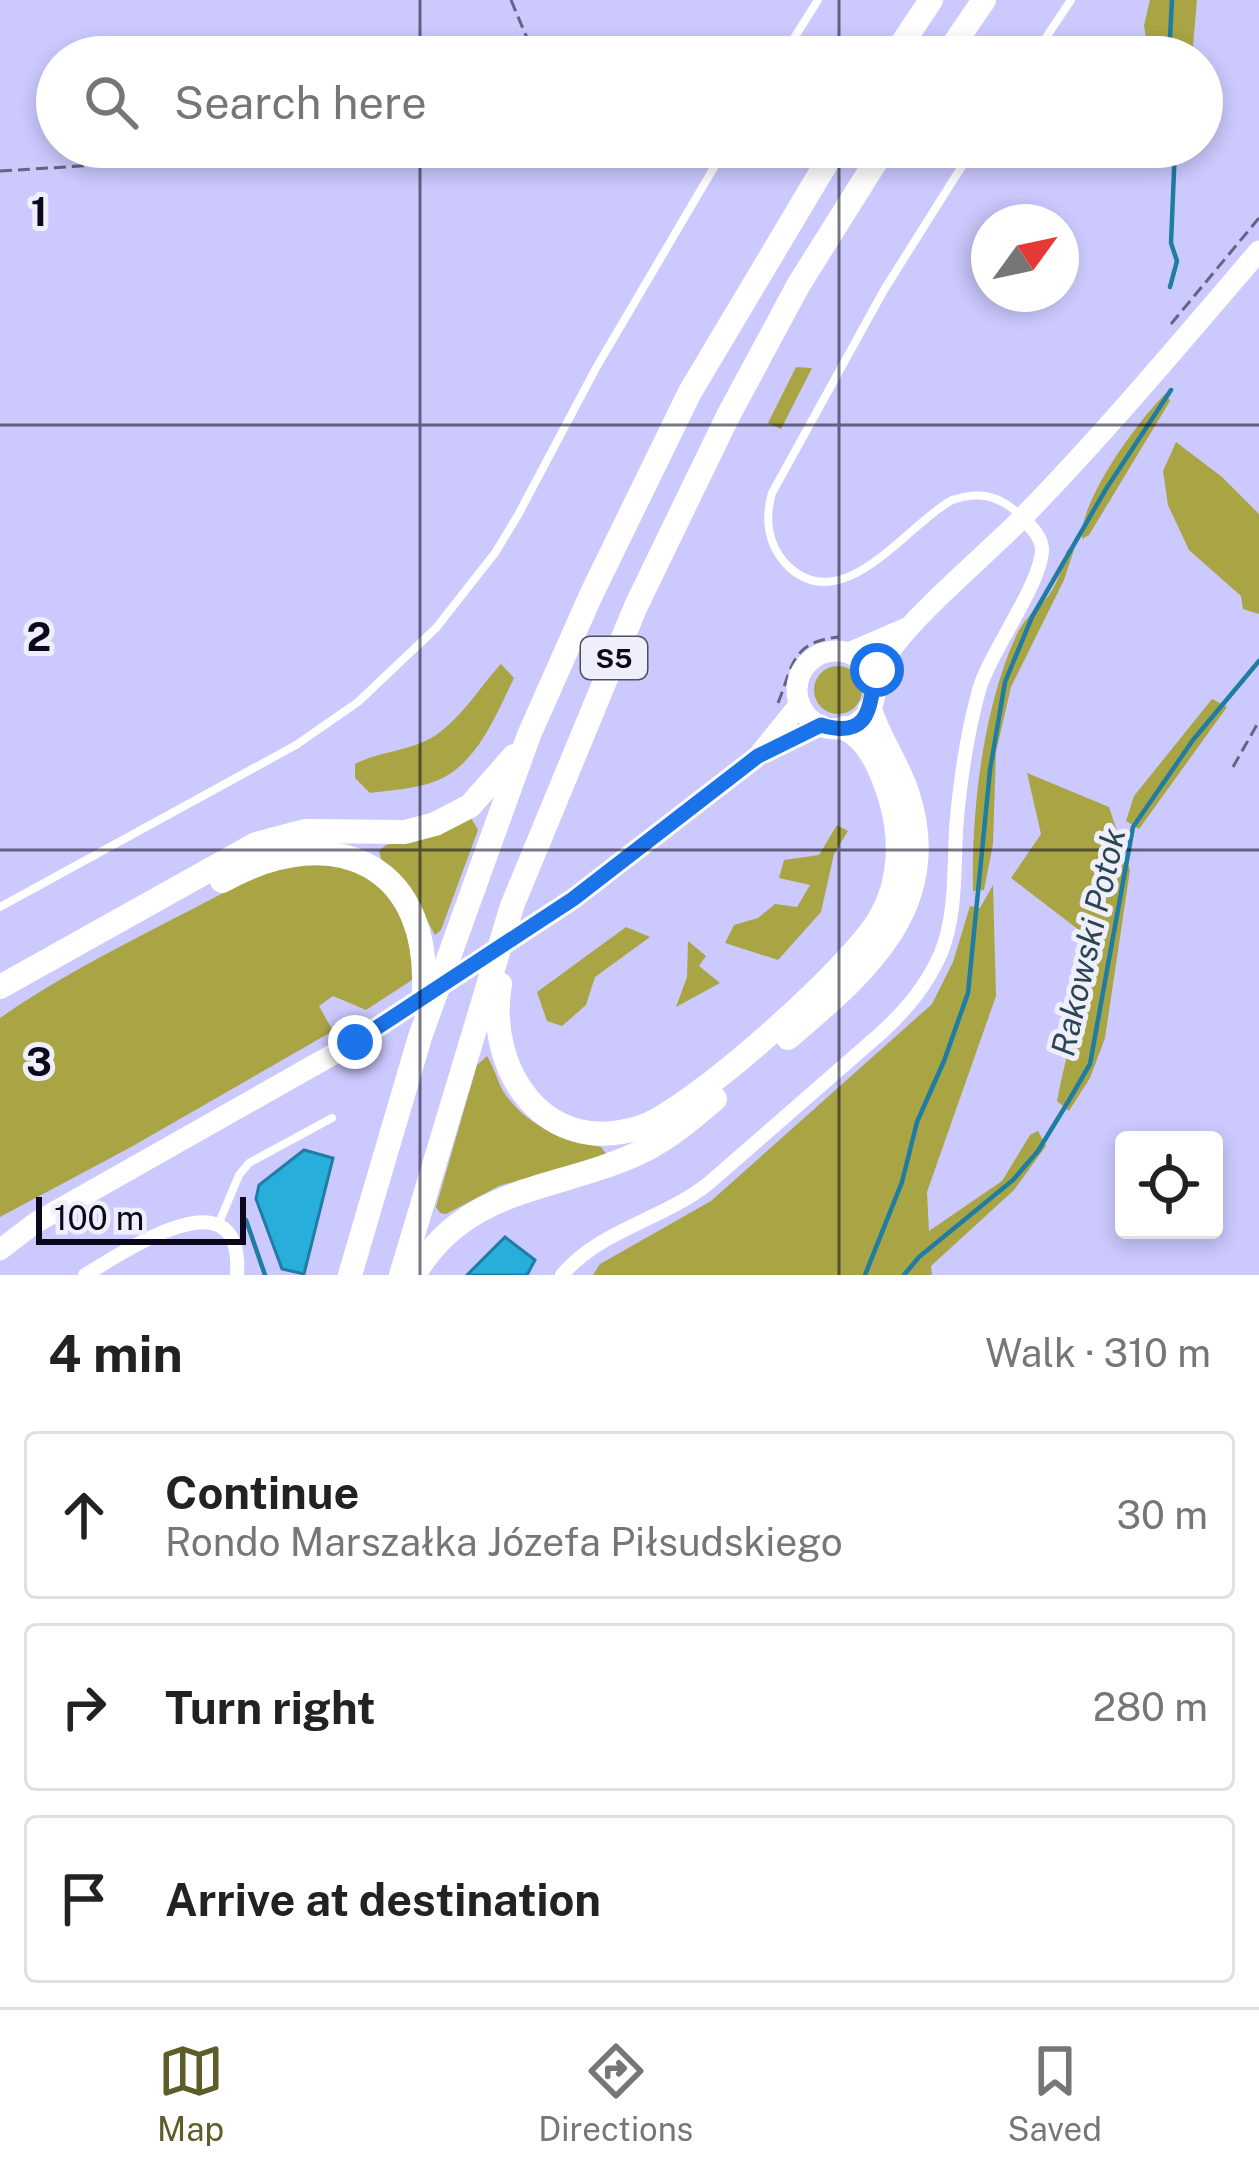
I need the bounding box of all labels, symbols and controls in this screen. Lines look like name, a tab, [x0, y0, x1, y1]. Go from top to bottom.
search box	[36, 36, 1223, 168]
icon: search	[78, 69, 144, 135]
text: Search here	[174, 76, 427, 129]
text: 1	[31, 189, 47, 235]
north arrow	[971, 204, 1079, 312]
text: 2	[27, 614, 51, 660]
road number: S5	[581, 637, 647, 679]
route start	[850, 643, 904, 697]
water label: Rakowski Potok	[1043, 824, 1133, 1060]
route end	[328, 1015, 382, 1069]
text: 3	[26, 1039, 52, 1085]
map controls	[1115, 1131, 1223, 1239]
button: locate	[1115, 1131, 1223, 1239]
scale bar	[36, 1191, 246, 1244]
text: 100 m	[54, 1199, 144, 1237]
text: 4 min	[48, 1324, 183, 1383]
text: Walk · 310 m	[985, 1330, 1211, 1376]
text: Continue	[165, 1466, 359, 1519]
icon: ahead	[51, 1482, 117, 1548]
text: 30 m	[1117, 1492, 1208, 1538]
text: Rondo Marszałka Józefa Piłsudskiego	[165, 1519, 843, 1565]
icon: right	[51, 1674, 117, 1740]
text: Turn right	[165, 1681, 376, 1734]
text: 280 m	[1093, 1684, 1208, 1730]
icon: arrive	[51, 1866, 117, 1932]
text: Arrive at destination	[165, 1873, 601, 1926]
tab: Map	[157, 2038, 224, 2148]
tab: Directions	[538, 2038, 693, 2148]
tab: Saved	[1008, 2038, 1102, 2148]

